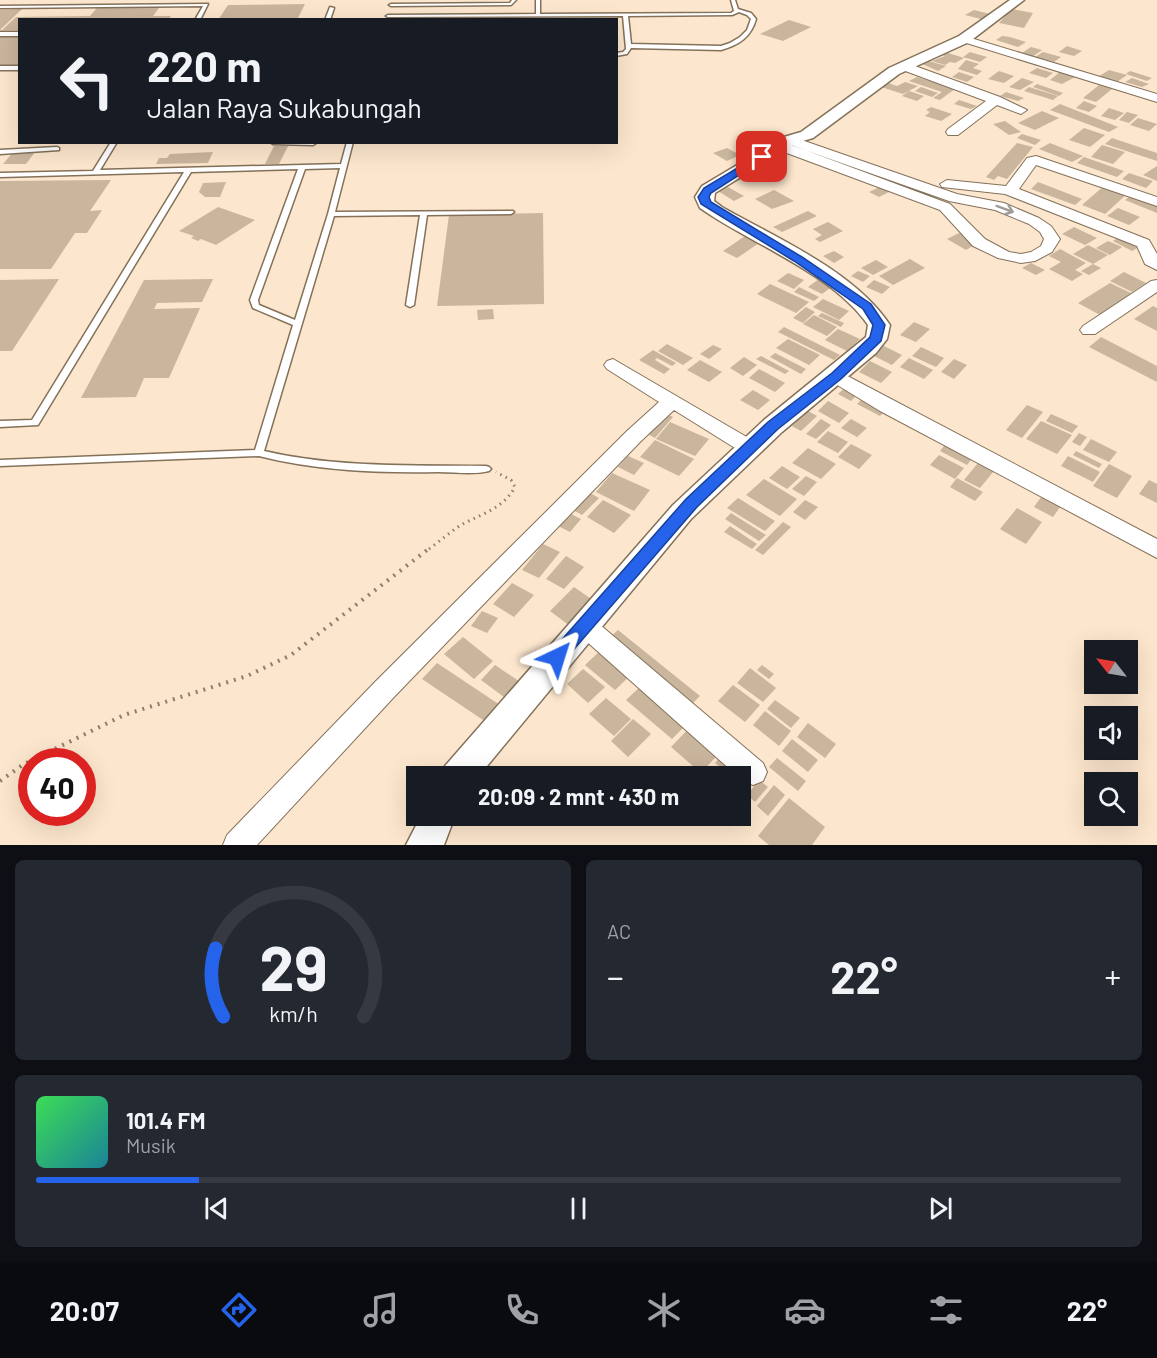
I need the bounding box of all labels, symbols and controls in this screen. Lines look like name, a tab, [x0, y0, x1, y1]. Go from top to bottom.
text: 220 m	[147, 40, 261, 90]
icon: left	[48, 42, 126, 120]
text: Jalan Raya Sukabungah	[147, 91, 422, 123]
pin	[736, 131, 787, 182]
icon: arrive	[745, 140, 778, 173]
one-way arrow	[995, 204, 1014, 215]
position arrow	[525, 625, 589, 689]
north arrow	[1084, 640, 1138, 694]
map controls	[1084, 640, 1138, 826]
button: sound	[1084, 706, 1138, 760]
speed limit sign: 40	[18, 748, 96, 826]
button: search	[1084, 772, 1138, 826]
text: 20:09 · 2 mnt · 430 m	[478, 783, 679, 809]
text: AC	[607, 919, 631, 943]
text: 29	[259, 929, 327, 1003]
text: 22°	[830, 949, 898, 1003]
text: −	[607, 956, 624, 996]
text: +	[1104, 956, 1121, 996]
text: km/h	[269, 1001, 317, 1026]
text: 101.4 FM	[126, 1107, 206, 1133]
text: Musik	[126, 1133, 176, 1157]
icon: previous	[200, 1192, 233, 1225]
icon: pause	[562, 1192, 595, 1225]
icon: next	[924, 1192, 957, 1225]
icon: directions	[218, 1289, 260, 1331]
icon: music	[360, 1289, 402, 1331]
icon: phone	[501, 1289, 543, 1331]
icon: climate	[643, 1289, 685, 1331]
icon: car	[784, 1289, 826, 1331]
icon: filters	[925, 1289, 967, 1331]
text: 20:07	[50, 1294, 119, 1326]
text: 22°	[1067, 1294, 1107, 1326]

